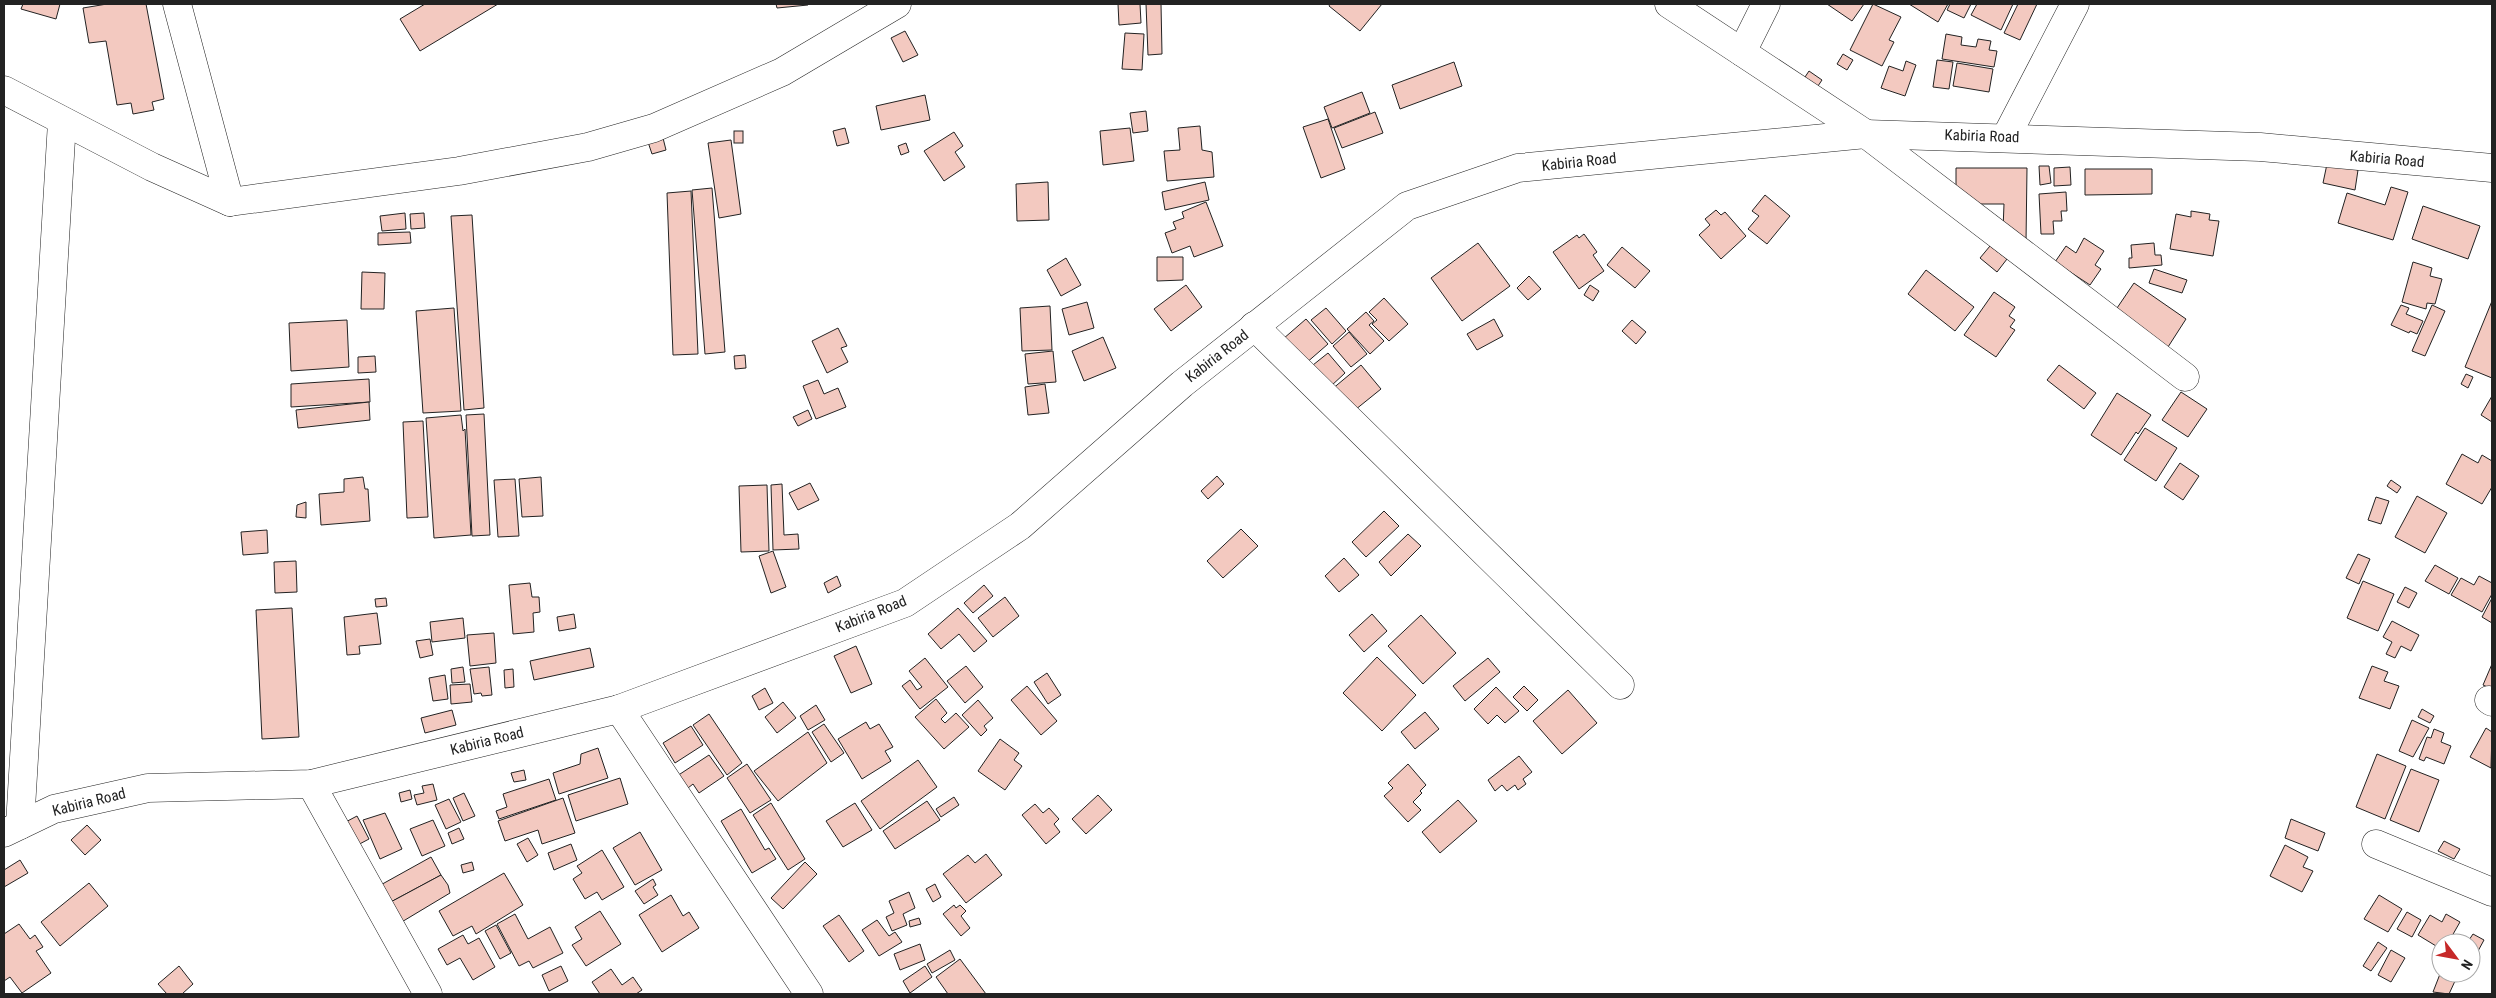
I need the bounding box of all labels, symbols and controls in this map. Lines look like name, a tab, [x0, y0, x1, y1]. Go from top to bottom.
street label: Kabiria Road	[1944, 126, 2020, 146]
street label: Kabiria Road	[2349, 147, 2425, 171]
street label: Kabiria Road	[1541, 149, 1617, 175]
street label: Kabiria Road	[1182, 326, 1252, 386]
street label: Kabiria Road	[833, 592, 909, 636]
street label: Kabiria Road	[448, 723, 526, 759]
street label: Kabiria Road	[50, 784, 128, 820]
north arrow	[2431, 933, 2481, 983]
text: N	[2458, 957, 2476, 973]

